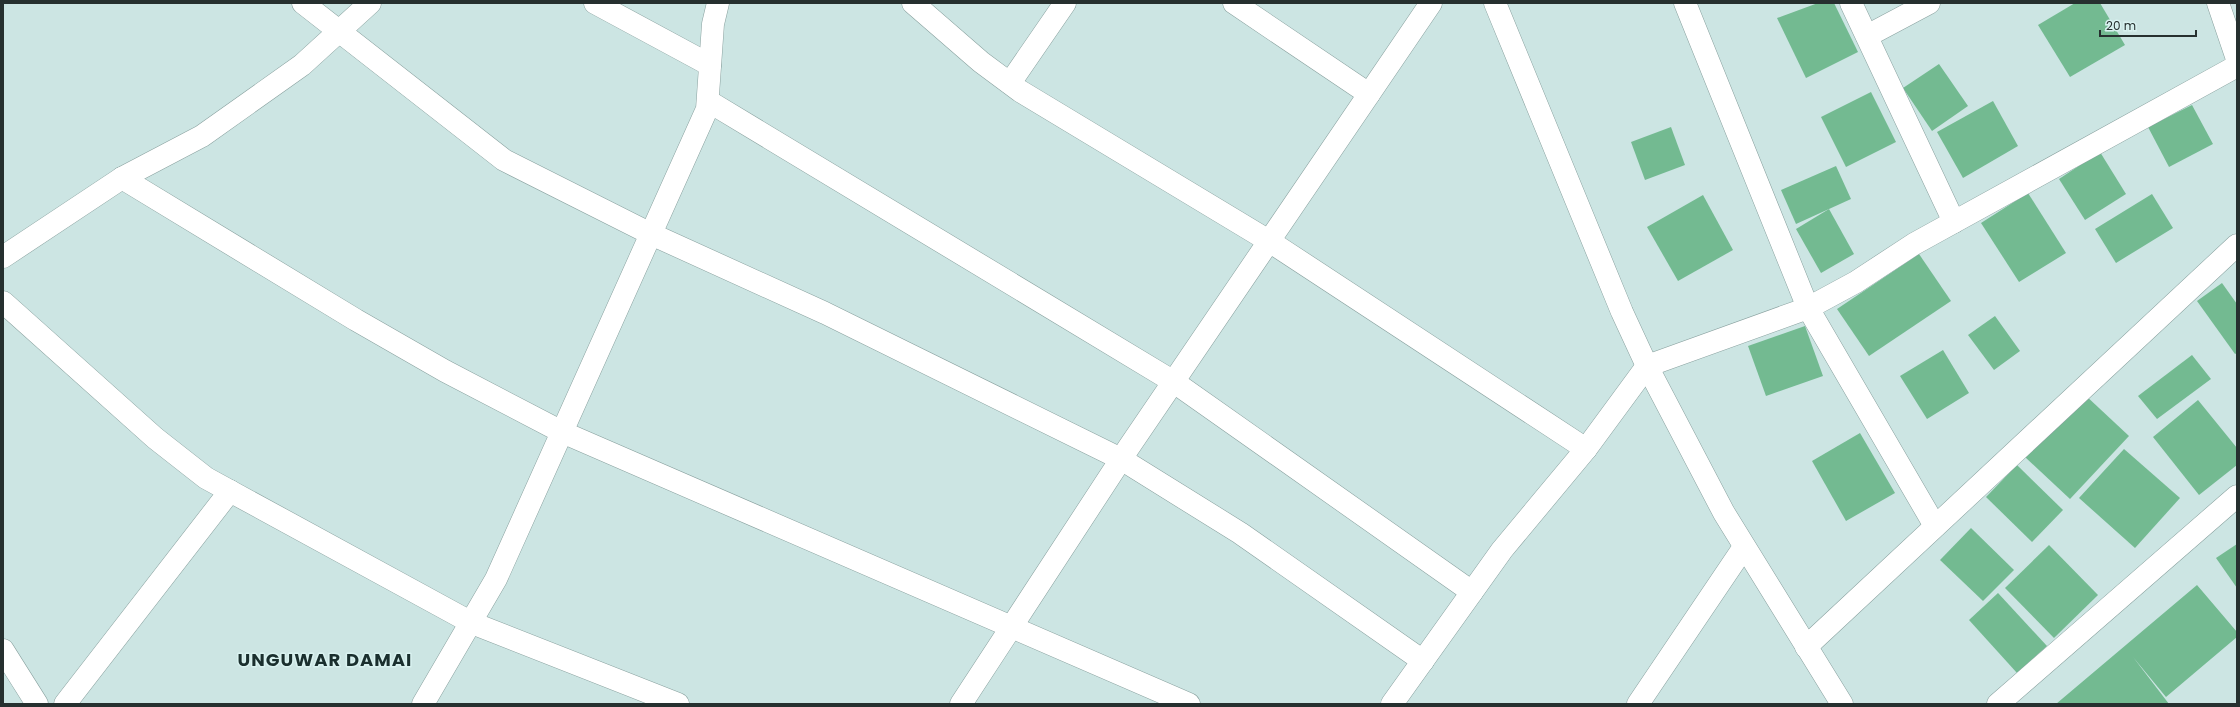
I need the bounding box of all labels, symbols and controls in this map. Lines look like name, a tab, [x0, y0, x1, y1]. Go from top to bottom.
scale bar	[2100, 12, 2196, 38]
text: 20 m	[2106, 17, 2136, 34]
district label: UNGUWAR DAMAI	[238, 647, 412, 672]

